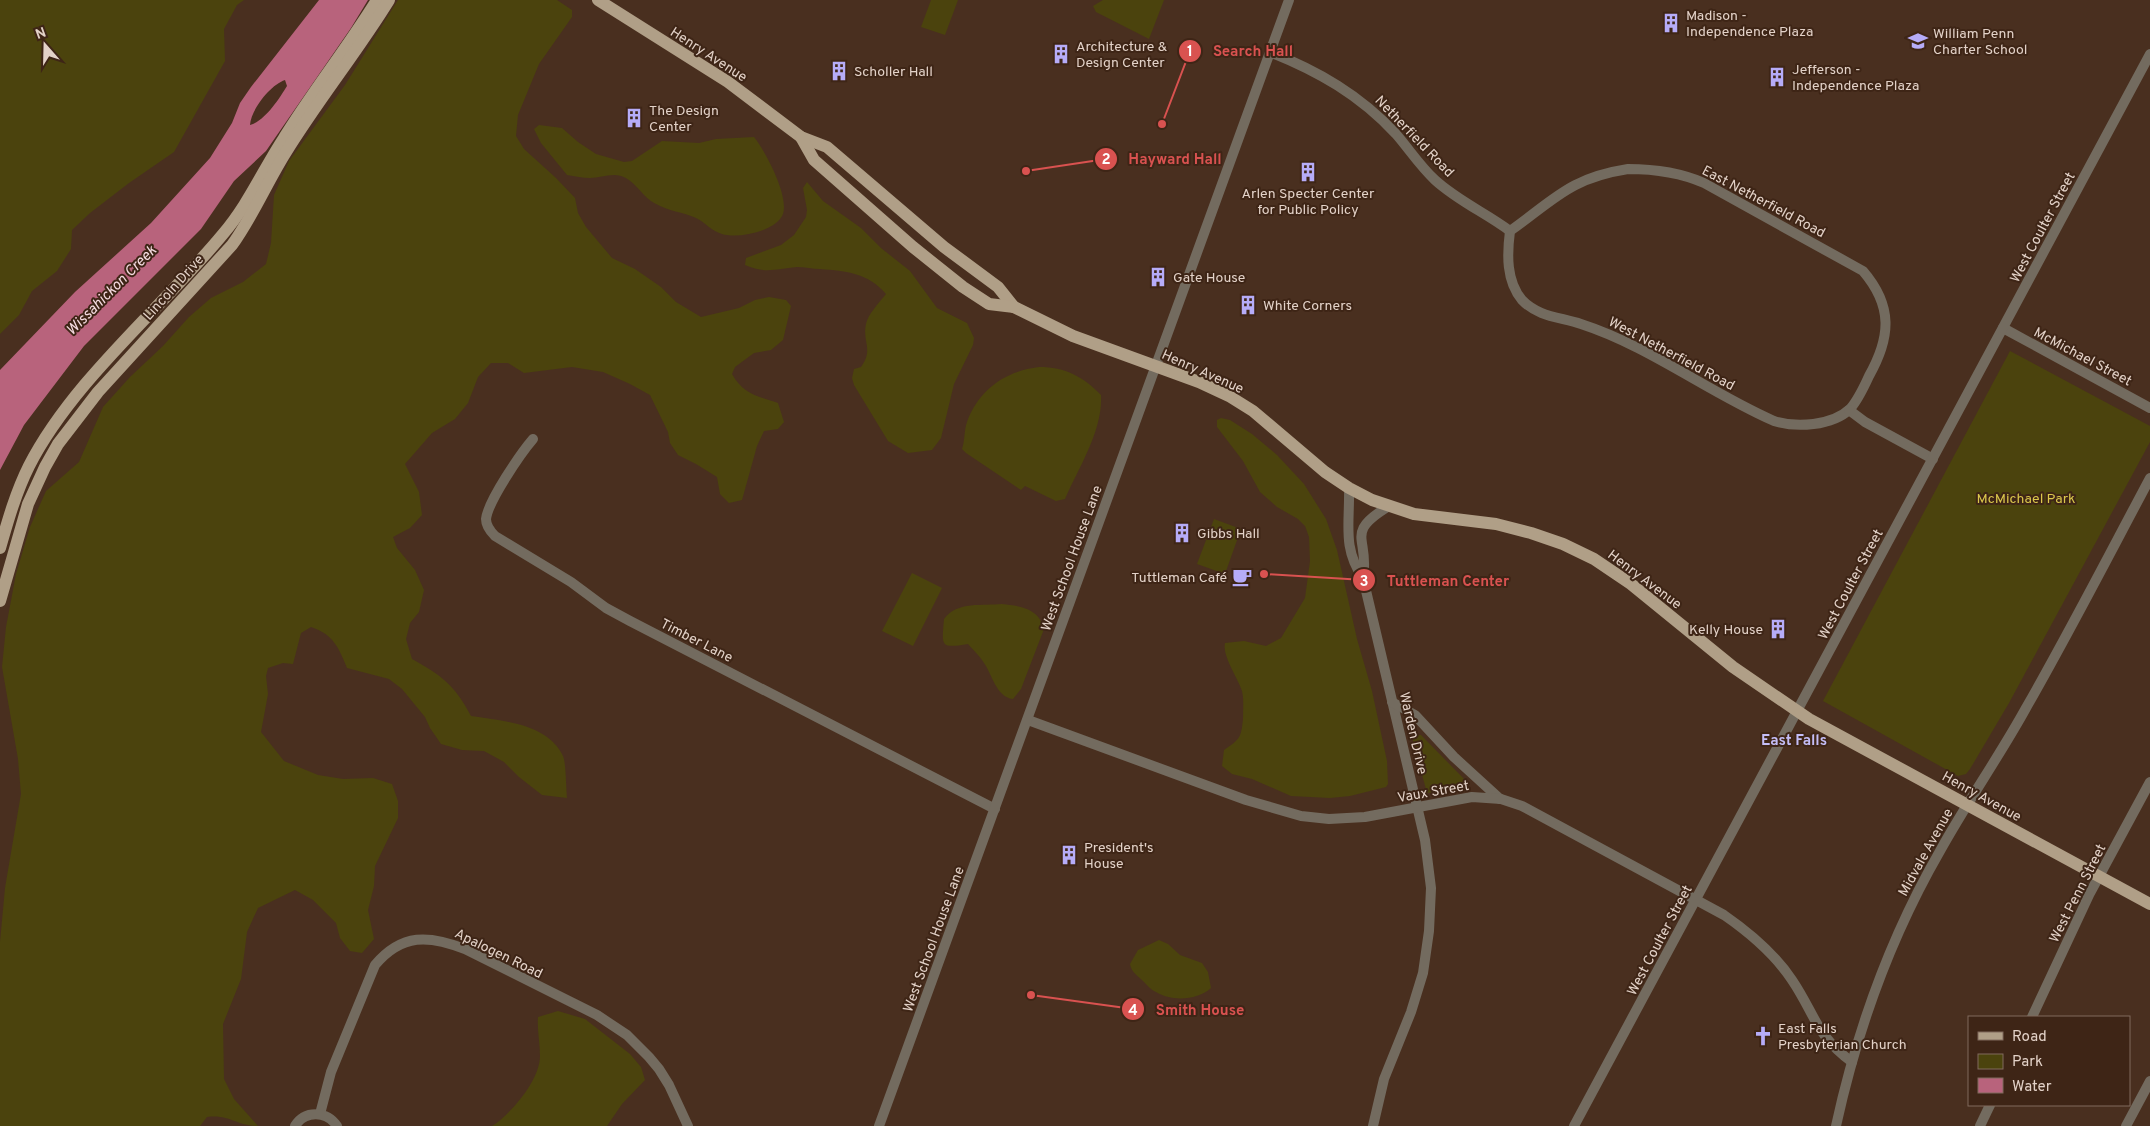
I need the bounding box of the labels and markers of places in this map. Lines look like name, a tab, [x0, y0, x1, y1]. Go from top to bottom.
place label: Madison - Independence Plaza	[1686, 8, 1813, 41]
building icon: Madison - Independence Plaza	[1660, 12, 1682, 34]
place label: William Penn Charter School	[1933, 26, 2028, 59]
school or university icon: William Penn Charter School	[1907, 30, 1929, 52]
callout: Search Hall	[1178, 36, 1303, 66]
place label: Architecture & Design Center	[1076, 39, 1168, 72]
building icon: Architecture & Design Center	[1050, 43, 1072, 65]
building icon: Scholler Hall	[828, 60, 850, 82]
place label: Jefferson - Independence Plaza	[1792, 62, 1919, 95]
place label: Scholler Hall	[854, 64, 933, 81]
building icon: Jefferson - Independence Plaza	[1766, 66, 1788, 88]
place label: The Design Center	[649, 103, 719, 136]
building icon: The Design Center	[623, 107, 645, 129]
callout: Hayward Hall	[1093, 144, 1231, 174]
building icon: Arlen Specter Center for Public Policy	[1297, 161, 1319, 183]
place label: Arlen Specter Center for Public Policy	[1242, 186, 1375, 219]
building icon: Gate House	[1147, 266, 1169, 288]
place label: Gate House	[1173, 270, 1245, 287]
building icon: White Corners	[1237, 294, 1259, 316]
place label: White Corners	[1263, 298, 1352, 315]
building icon: Gibbs Hall	[1171, 522, 1193, 544]
place label: Gibbs Hall	[1197, 526, 1260, 543]
callout: Tuttleman Center	[1352, 565, 1519, 595]
cafe icon: Tuttleman Café	[1231, 566, 1253, 588]
place label: Tuttleman Café	[1131, 570, 1227, 587]
building icon: Kelly House	[1767, 618, 1789, 640]
place label: Kelly House	[1689, 622, 1763, 639]
place label: President's House	[1084, 840, 1154, 873]
building icon: President's House	[1058, 844, 1080, 866]
callout: Smith House	[1121, 994, 1254, 1024]
place label: East Falls Presbyterian Church	[1778, 1021, 1907, 1054]
church icon: East Falls Presbyterian Church	[1752, 1025, 1774, 1047]

